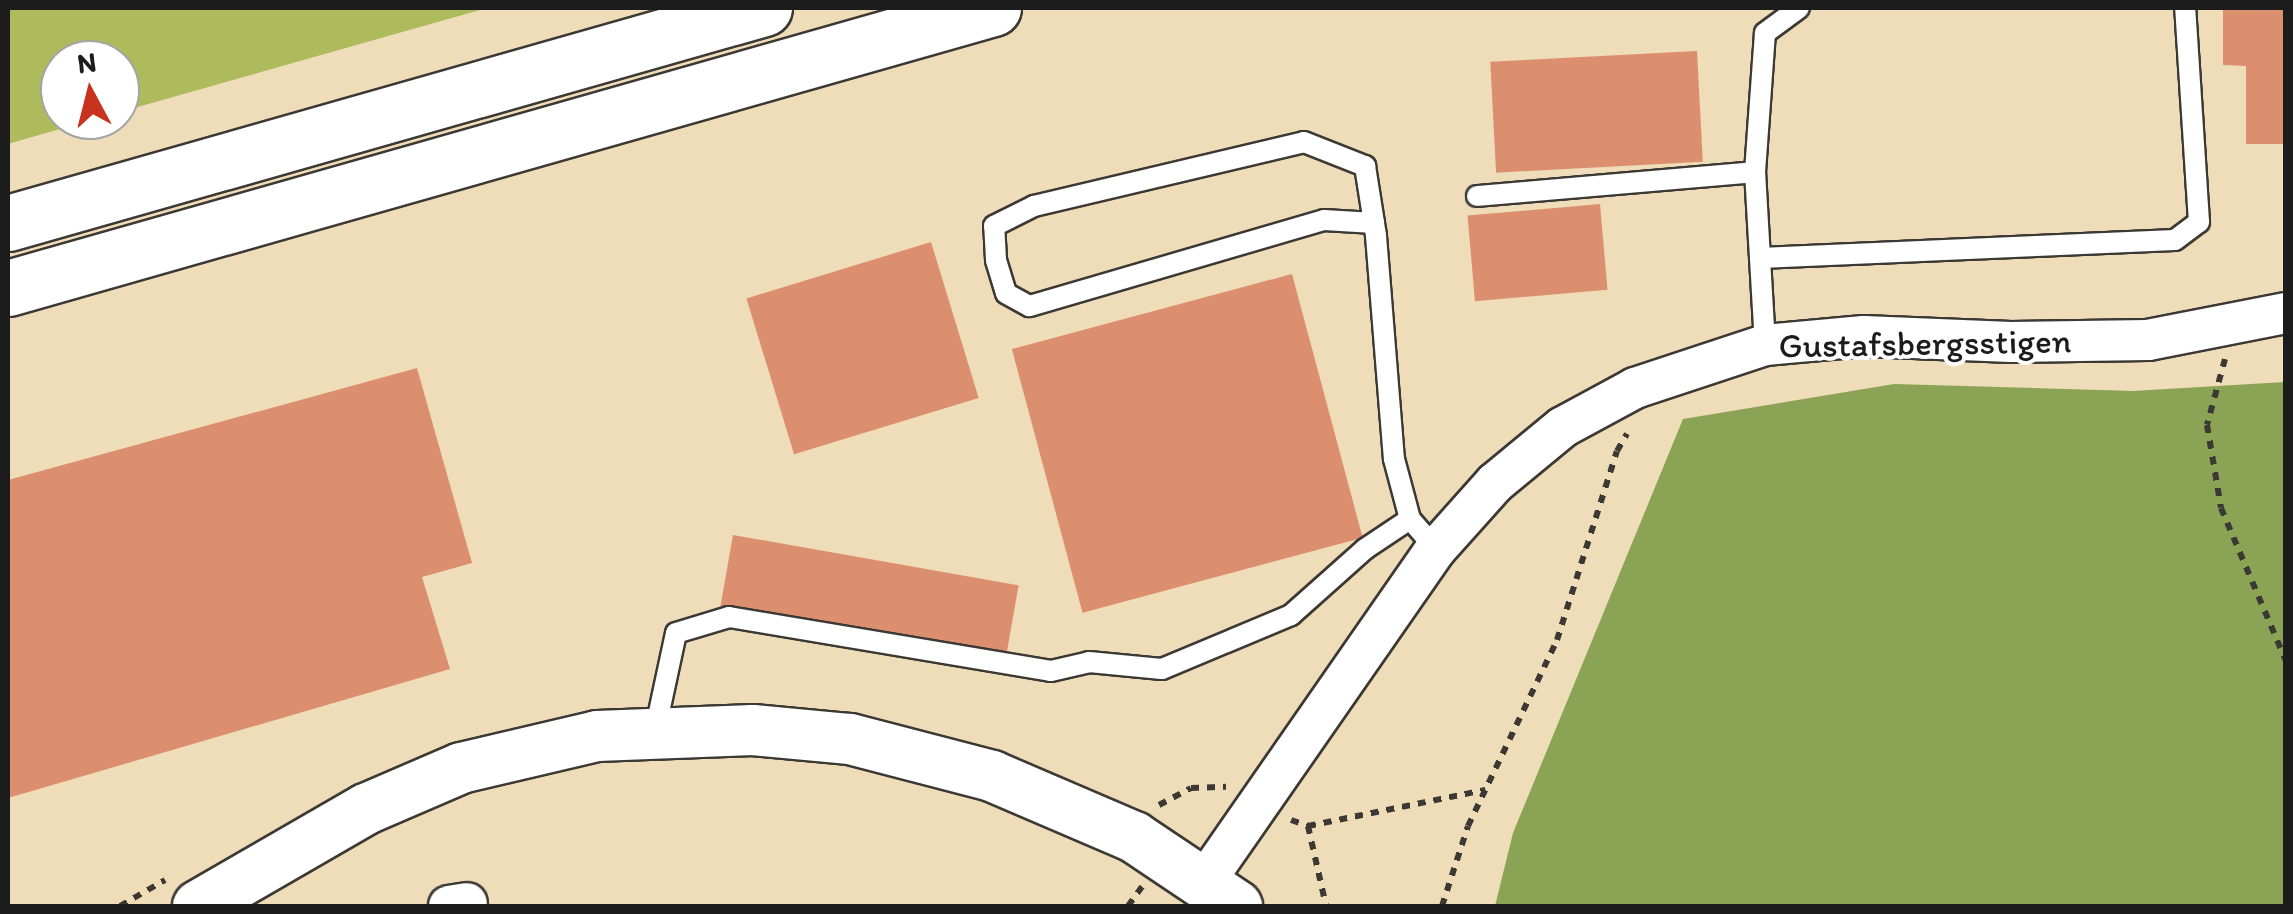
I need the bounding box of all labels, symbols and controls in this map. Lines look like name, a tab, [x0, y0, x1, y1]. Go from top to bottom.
north arrow	[40, 40, 140, 140]
text: N	[75, 44, 98, 80]
street label: Gustafsbergsstigen	[1778, 319, 2072, 367]

